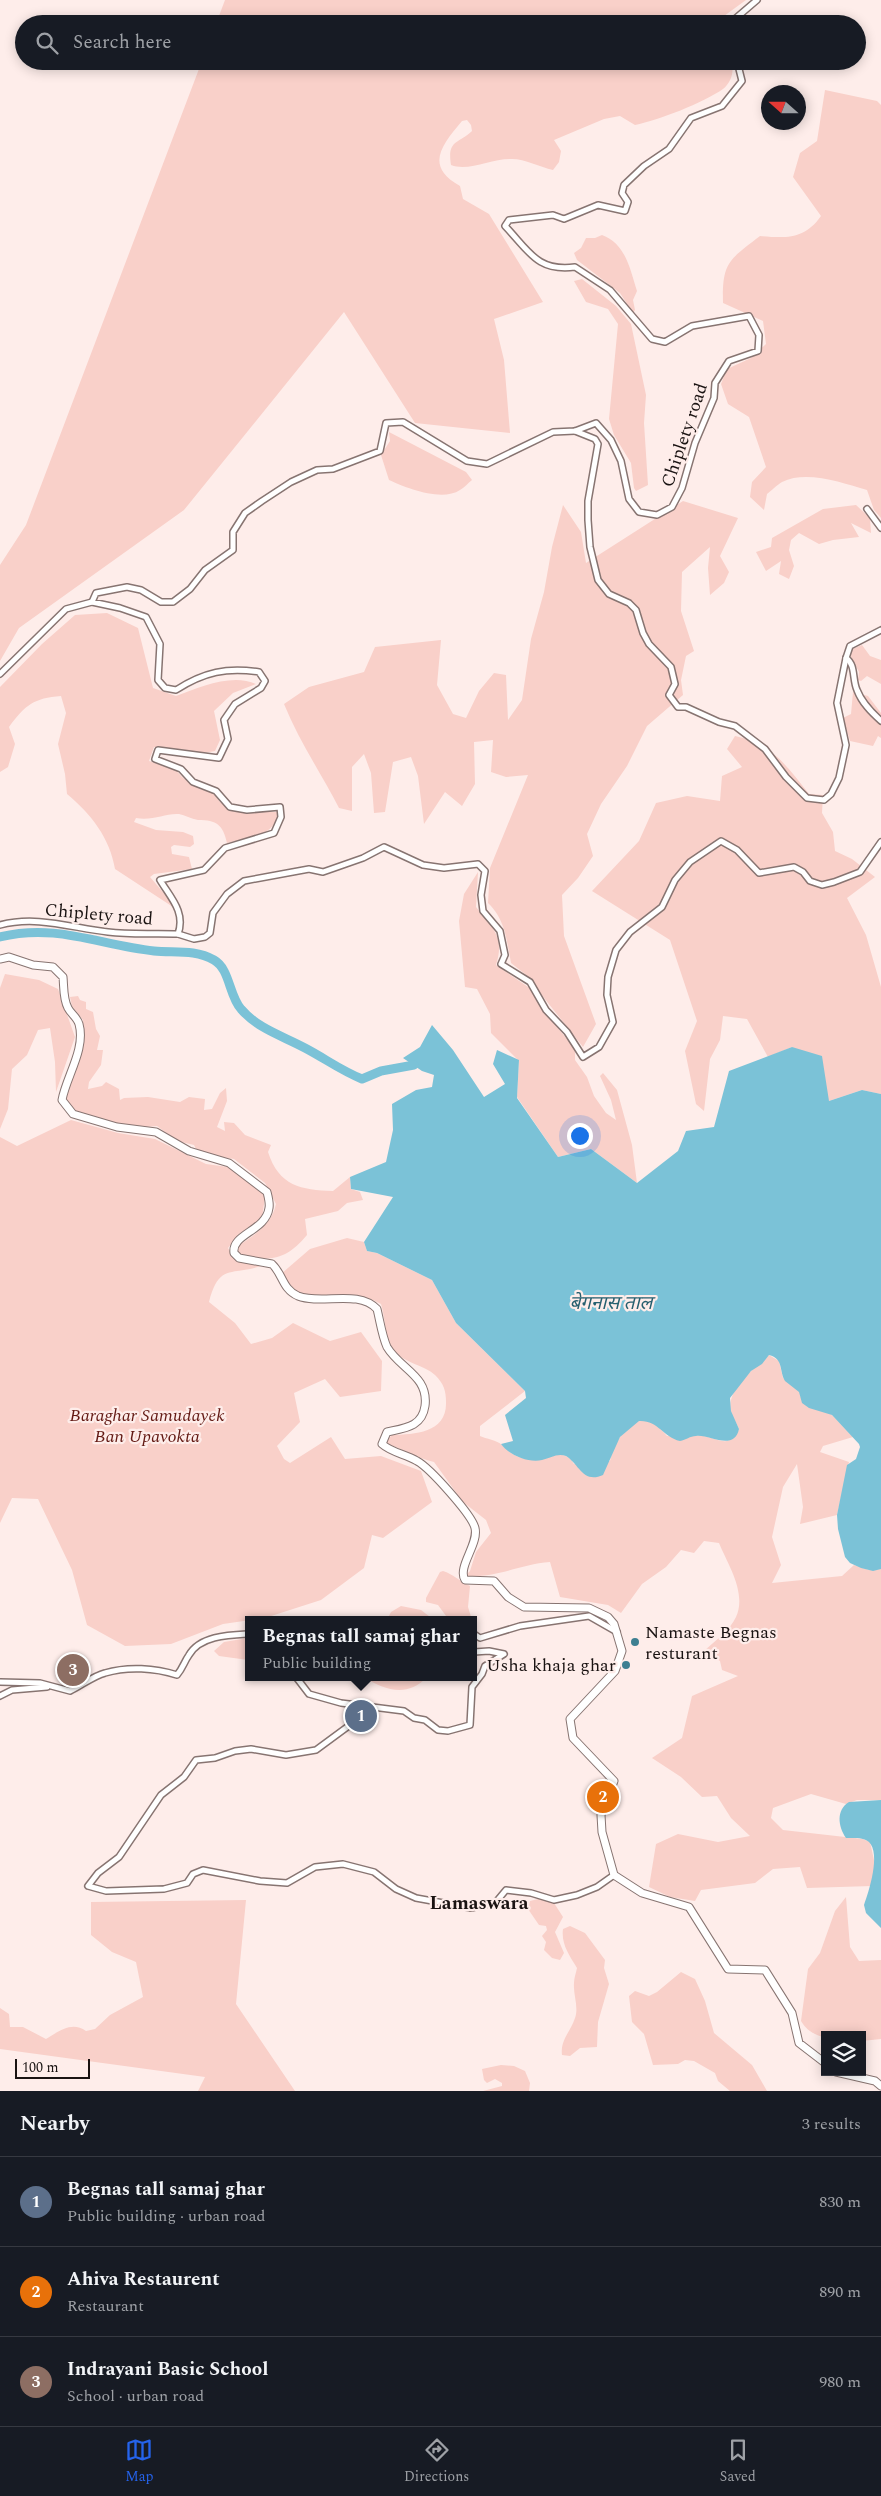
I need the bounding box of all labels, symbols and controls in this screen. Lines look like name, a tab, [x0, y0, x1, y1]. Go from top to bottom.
search box	[15, 15, 866, 70]
text: Search here	[73, 28, 172, 57]
icon: search	[33, 29, 61, 57]
north arrow	[761, 85, 806, 130]
street label: Chiplety road	[654, 379, 715, 491]
street label: Chiplety road	[44, 896, 154, 933]
your location	[567, 1123, 593, 1149]
water label: बेगनास ताल	[569, 1289, 657, 1318]
park label: Baraghar Samudayek Ban Upavokta	[69, 1402, 225, 1450]
popup	[245, 1616, 477, 1681]
place label: Namaste Begnas resturant	[645, 1619, 777, 1667]
text: Begnas tall samaj ghar	[262, 1622, 460, 1651]
marker: Namaste Begnas resturant	[629, 1636, 641, 1648]
pin: 3	[57, 1651, 89, 1689]
text: Public building	[262, 1651, 371, 1675]
place label: Usha khaja ghar	[486, 1652, 616, 1679]
marker: Usha khaja ghar	[620, 1659, 632, 1671]
pin: 1	[345, 1697, 377, 1735]
pin: 2	[587, 1778, 619, 1816]
district label: Lamaswara	[430, 1889, 529, 1918]
map controls	[821, 2031, 866, 2076]
button: layers	[821, 2031, 866, 2076]
scale bar	[15, 2056, 90, 2079]
text: 100 m	[22, 2057, 59, 2078]
text: Nearby	[20, 2108, 90, 2140]
text: 3 results	[802, 2112, 861, 2136]
text: Begnas tall samaj ghar	[67, 2175, 265, 2204]
text: 1	[32, 2190, 40, 2214]
text: 830 m	[819, 2190, 861, 2214]
text: Public building · urban road	[67, 2204, 265, 2228]
text: Ahiva Restaurent	[67, 2265, 220, 2294]
text: 2	[32, 2280, 40, 2304]
text: 890 m	[819, 2280, 861, 2304]
text: Restaurant	[67, 2294, 144, 2318]
text: Indrayani Basic School	[67, 2355, 268, 2384]
text: 3	[32, 2370, 40, 2394]
text: 980 m	[819, 2370, 861, 2394]
text: School · urban road	[67, 2384, 204, 2408]
tab: Map	[125, 2436, 153, 2487]
tab: Directions	[404, 2436, 469, 2487]
tab: Saved	[720, 2436, 756, 2487]

